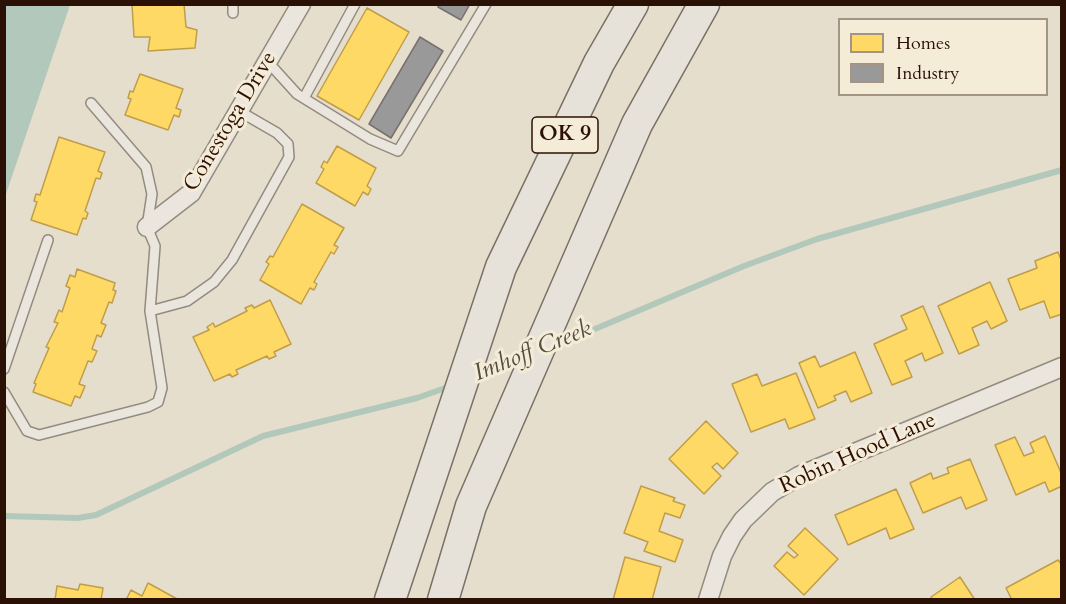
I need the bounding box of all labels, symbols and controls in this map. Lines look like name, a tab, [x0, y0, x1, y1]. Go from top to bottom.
legend	[838, 18, 1048, 96]
text: Homes	[896, 31, 950, 56]
street label: Conestoga Drive	[179, 47, 283, 197]
text: Industry	[896, 61, 960, 86]
road number: OK 9	[532, 117, 598, 153]
water label: Imhoff Creek	[470, 315, 596, 389]
street label: Robin Hood Lane	[776, 408, 940, 500]

